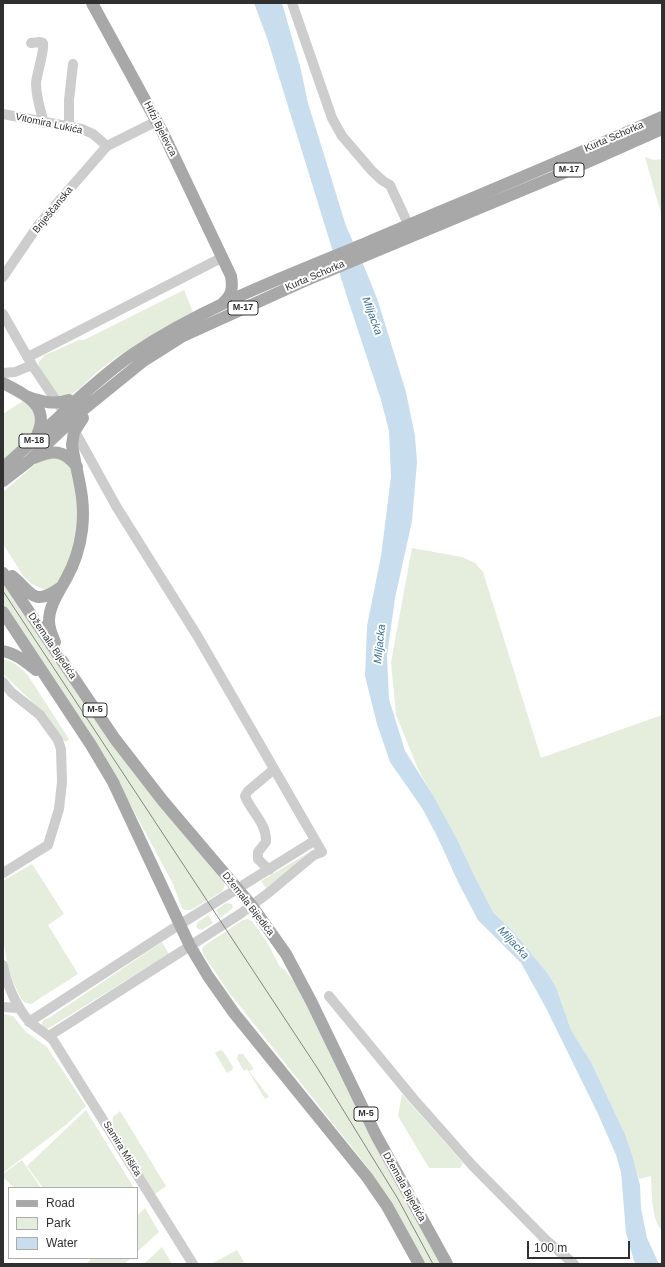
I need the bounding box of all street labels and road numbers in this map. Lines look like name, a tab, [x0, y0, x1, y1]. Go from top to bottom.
street label: Hifzi Bjelevca	[141, 100, 179, 158]
street label: Vitomira Lukića	[14, 111, 84, 137]
street label: Kurta Schorka	[582, 119, 646, 155]
road number: M-17	[554, 163, 584, 177]
street label: Briješčanska	[30, 184, 76, 236]
street label: Kurta Schorka	[283, 258, 347, 294]
road number: M-17	[228, 301, 258, 315]
road number: M-18	[19, 434, 49, 448]
street label: Džemala Bijedića	[25, 611, 79, 681]
road number: M-5	[83, 703, 107, 717]
street label: Džemala Bijedića	[219, 870, 277, 938]
road number: M-5	[354, 1107, 378, 1121]
street label: Samira Mišića	[100, 1119, 144, 1179]
street label: Džemala Bijedića	[380, 1150, 428, 1224]

